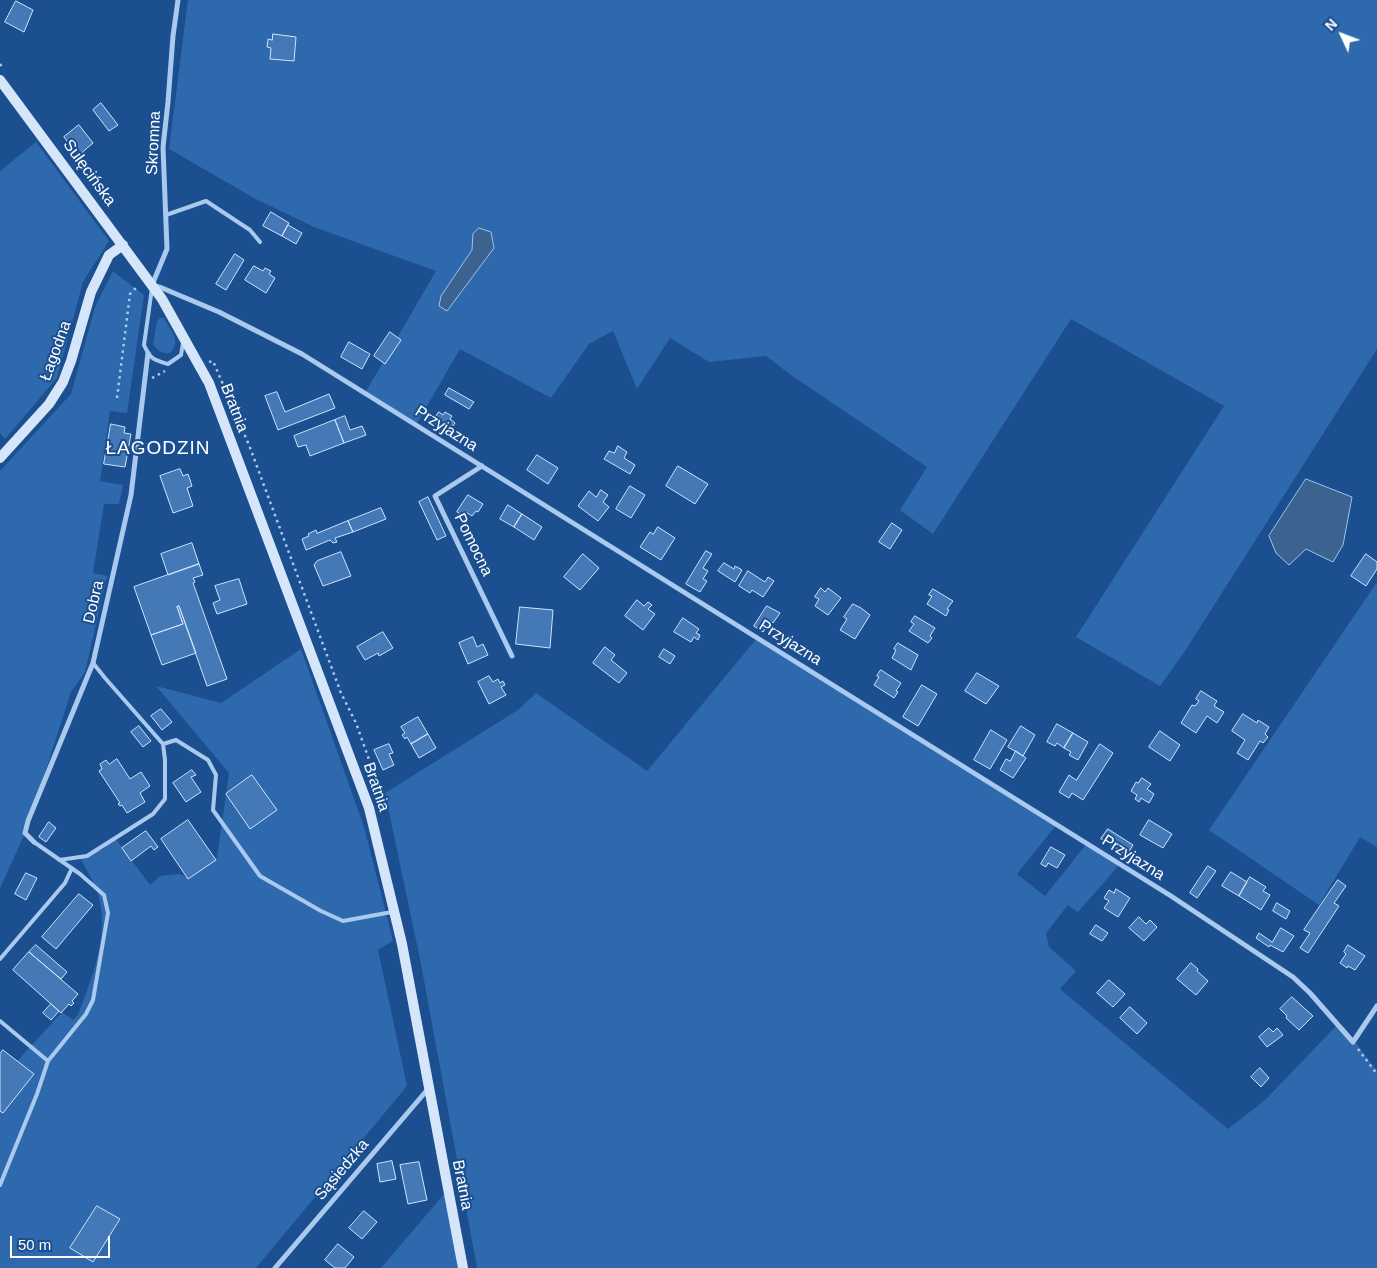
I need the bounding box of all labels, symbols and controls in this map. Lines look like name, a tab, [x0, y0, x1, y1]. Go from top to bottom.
north arrow	[1317, 10, 1367, 60]
text: N	[1322, 16, 1340, 34]
street label: Skromna	[143, 111, 165, 175]
street label: Sulęcińska	[58, 136, 120, 210]
street label: Łagodna	[36, 318, 76, 384]
street label: Bratnia	[216, 381, 252, 435]
street label: Przyjazna	[411, 402, 481, 456]
district label: ŁAGODZIN	[104, 438, 212, 460]
street label: Pomocna	[450, 510, 496, 580]
street label: Dobra	[80, 579, 108, 625]
street label: Przyjazna	[755, 616, 825, 670]
street label: Bratnia	[359, 760, 393, 814]
street label: Przyjazna	[1098, 831, 1168, 885]
street label: Sąsiedzka	[311, 1136, 373, 1204]
street label: Bratnia	[448, 1158, 476, 1212]
scale bar	[12, 1226, 112, 1258]
text: 50 m	[18, 1236, 51, 1253]

